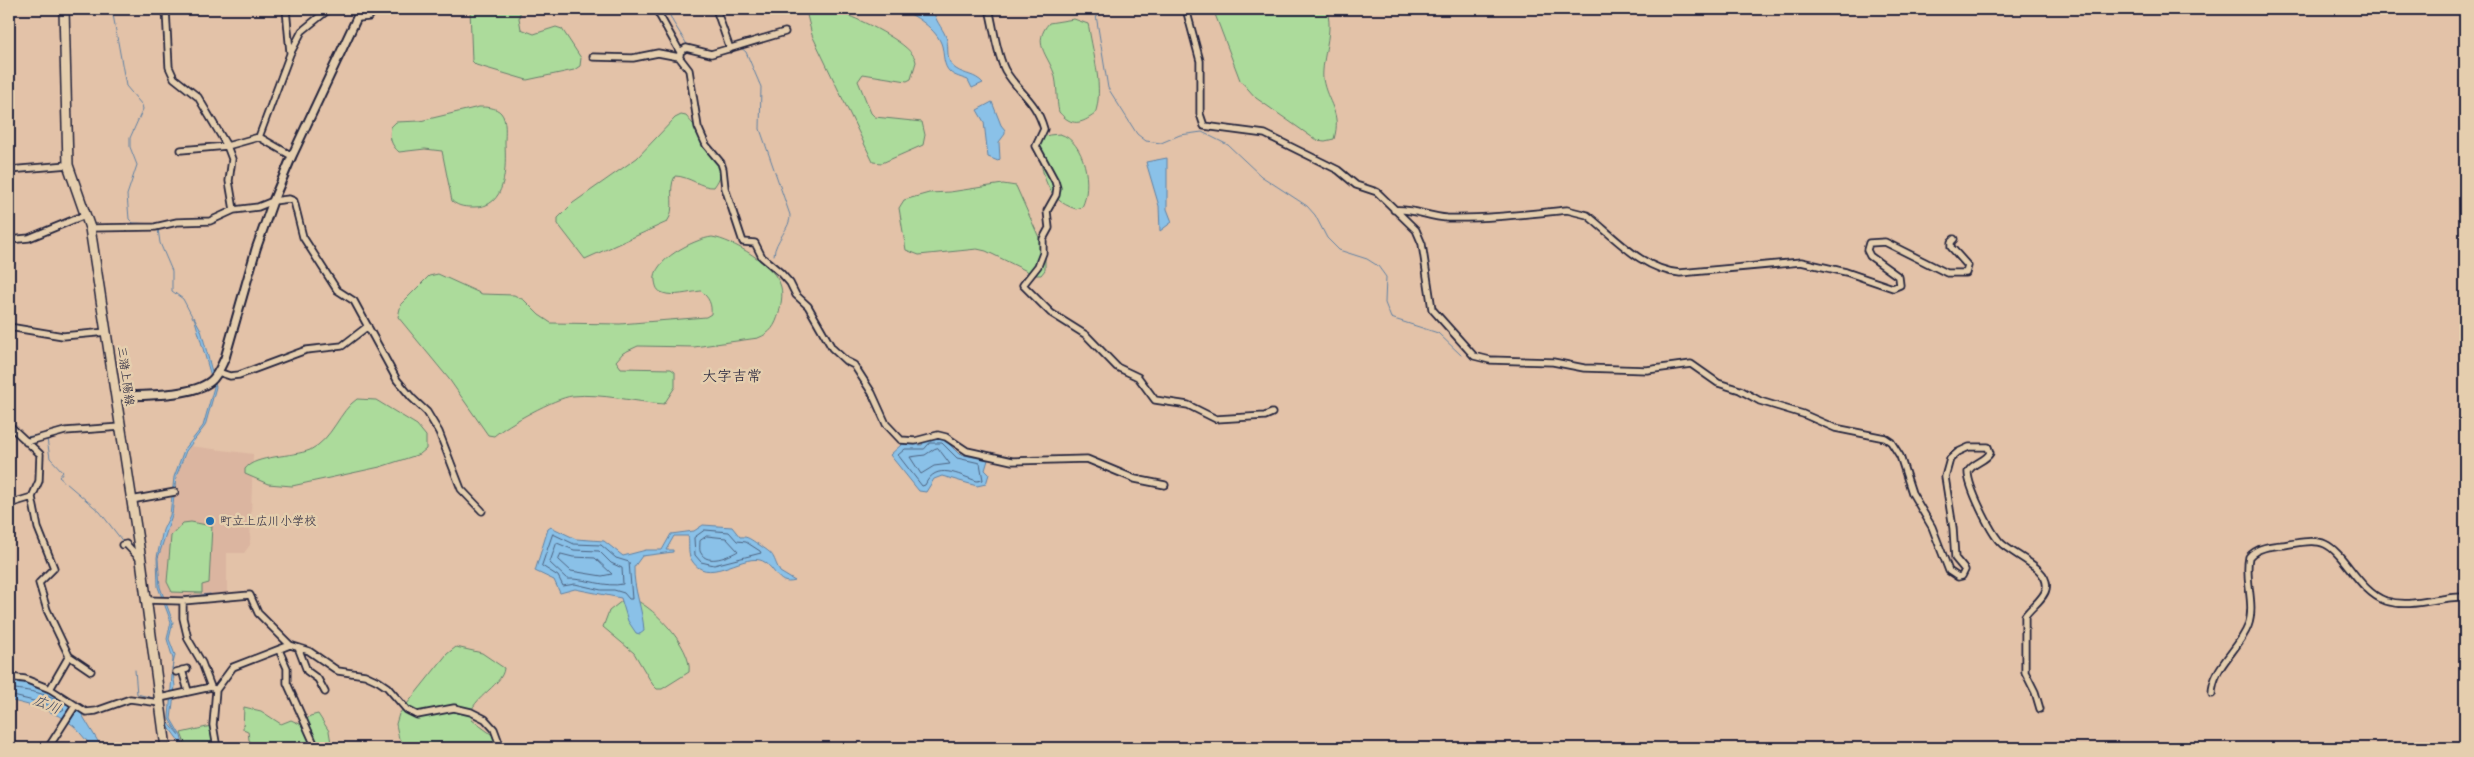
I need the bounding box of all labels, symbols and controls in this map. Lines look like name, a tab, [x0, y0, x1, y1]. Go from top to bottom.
street label: 三潴上陽線	[115, 345, 138, 407]
district label: 大字吉常	[702, 366, 762, 385]
place label: 町立上広川小学校	[220, 513, 316, 528]
marker: 町立上広川小学校	[204, 515, 216, 527]
water label: 広川	[31, 690, 63, 718]

